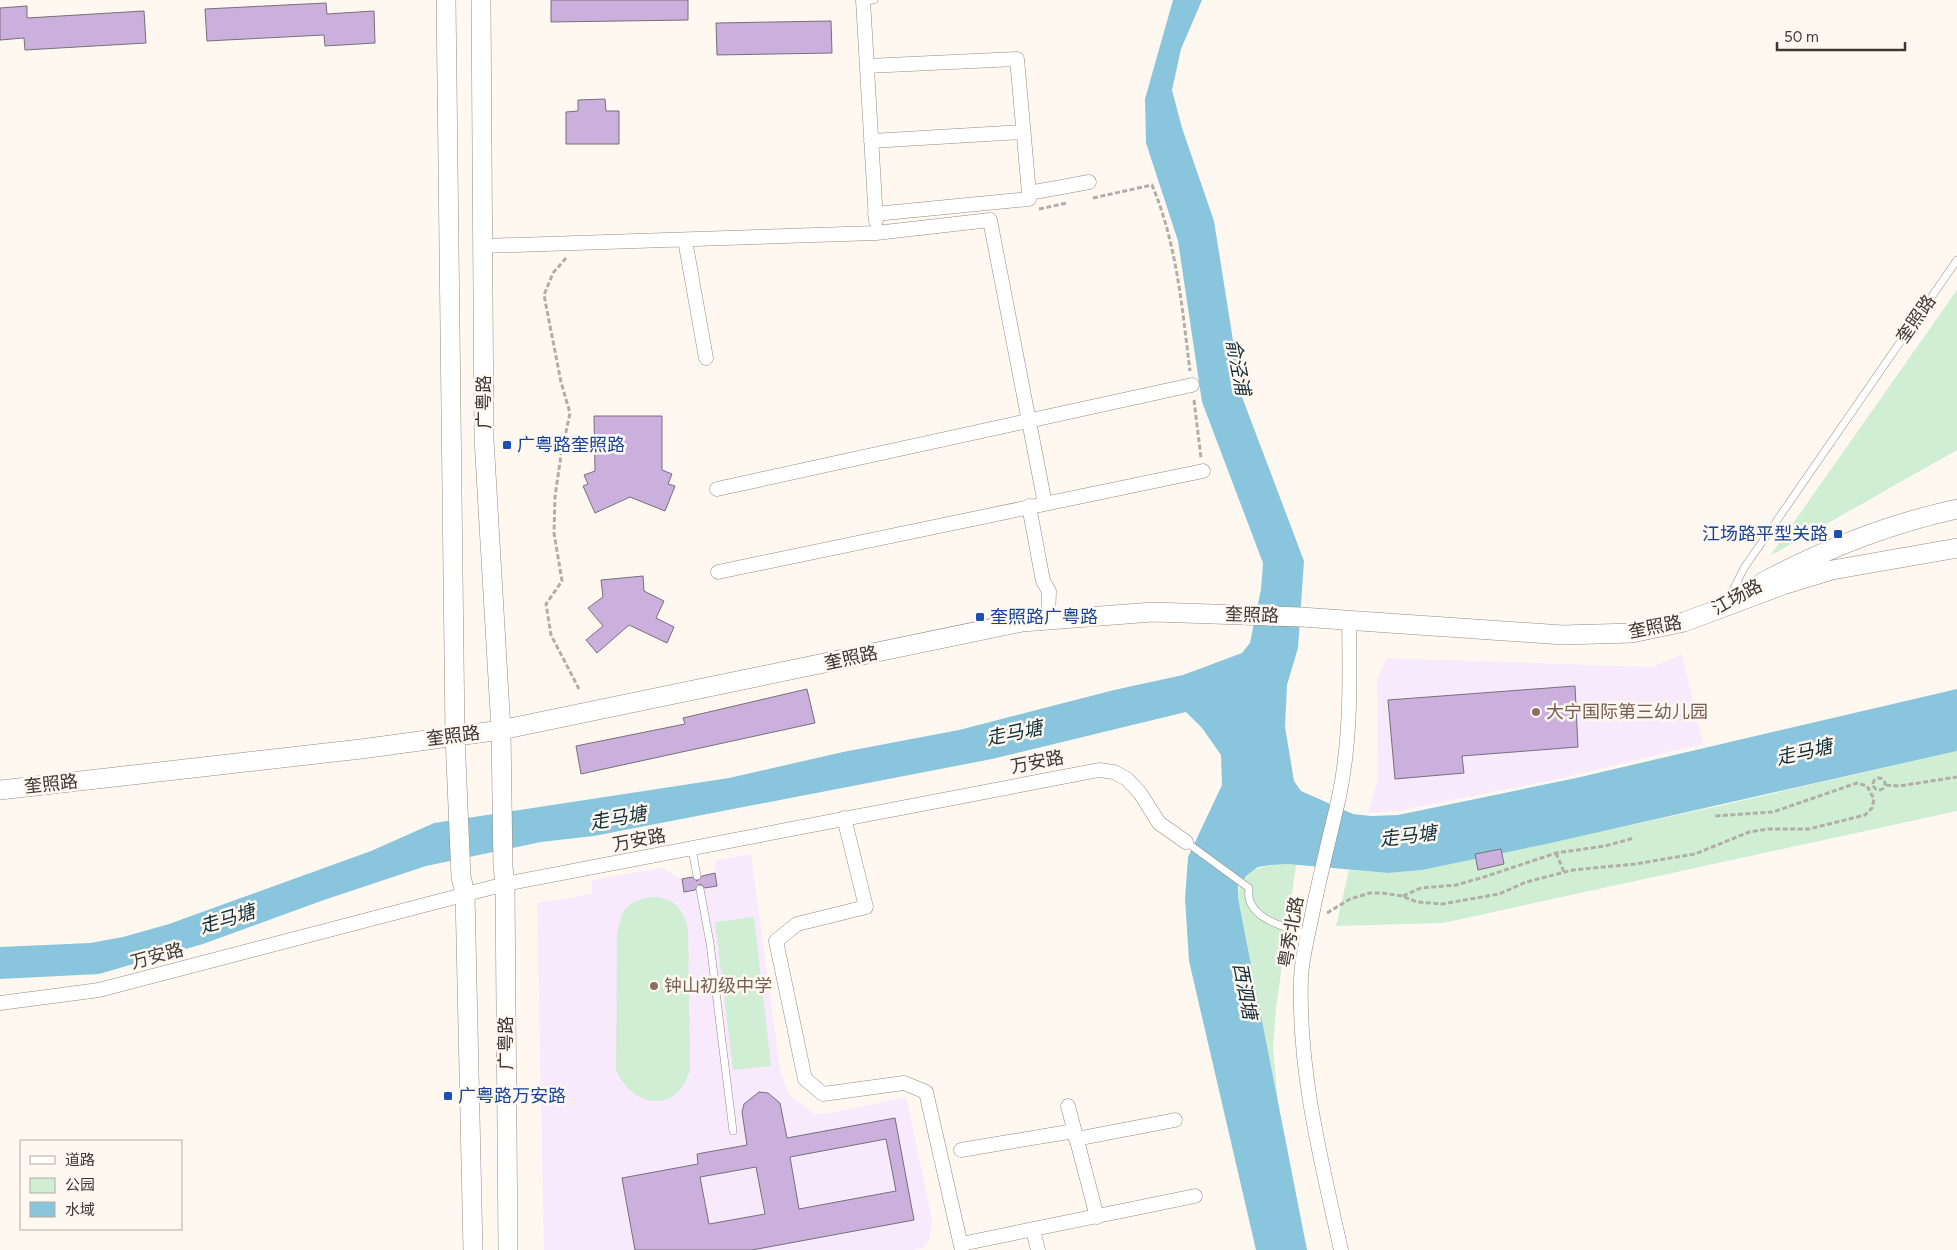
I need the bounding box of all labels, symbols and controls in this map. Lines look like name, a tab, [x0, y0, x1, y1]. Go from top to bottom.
scale bar	[1777, 20, 1904, 52]
text: 50 m	[1784, 28, 1819, 46]
street label: 奎照路	[1892, 291, 1940, 347]
water label: 俞泾浦	[1221, 337, 1255, 400]
street label: 广粤路	[473, 375, 495, 429]
place label: 广粤路奎照路	[517, 434, 625, 456]
marker: 广粤路奎照路	[501, 439, 513, 451]
place label: 江场路平型关路	[1702, 523, 1828, 545]
marker: 江场路平型关路	[1832, 528, 1844, 540]
street label: 江场路	[1708, 574, 1766, 620]
street label: 奎照路	[1225, 603, 1279, 627]
place label: 奎照路广粤路	[990, 606, 1098, 628]
marker: 奎照路广粤路	[974, 611, 986, 623]
street label: 奎照路	[1626, 611, 1684, 643]
street label: 奎照路	[822, 642, 880, 674]
place label: 大宁国际第三幼儿园	[1546, 701, 1708, 723]
marker: 大宁国际第三幼儿园	[1530, 706, 1542, 718]
water label: 走马塘	[984, 715, 1047, 750]
street label: 奎照路	[425, 722, 481, 750]
water label: 走马塘	[1774, 734, 1837, 770]
street label: 万安路	[1008, 746, 1066, 778]
street label: 奎照路	[23, 770, 79, 798]
water label: 走马塘	[588, 801, 651, 834]
water label: 走马塘	[1378, 821, 1441, 851]
street label: 万安路	[610, 824, 668, 856]
street label: 粤秀北路	[1274, 895, 1308, 969]
water label: 走马塘	[196, 899, 260, 938]
street label: 万安路	[128, 938, 186, 974]
water label: 西泗塘	[1228, 961, 1262, 1024]
place label: 钟山初级中学	[664, 975, 772, 997]
marker: 钟山初级中学	[648, 980, 660, 992]
street label: 广粤路	[495, 1016, 517, 1070]
place label: 广粤路万安路	[458, 1085, 566, 1107]
marker: 广粤路万安路	[442, 1090, 454, 1102]
legend	[20, 1140, 182, 1230]
text: 道路	[65, 1151, 95, 1169]
text: 公园	[65, 1176, 95, 1194]
text: 水域	[65, 1201, 95, 1219]

